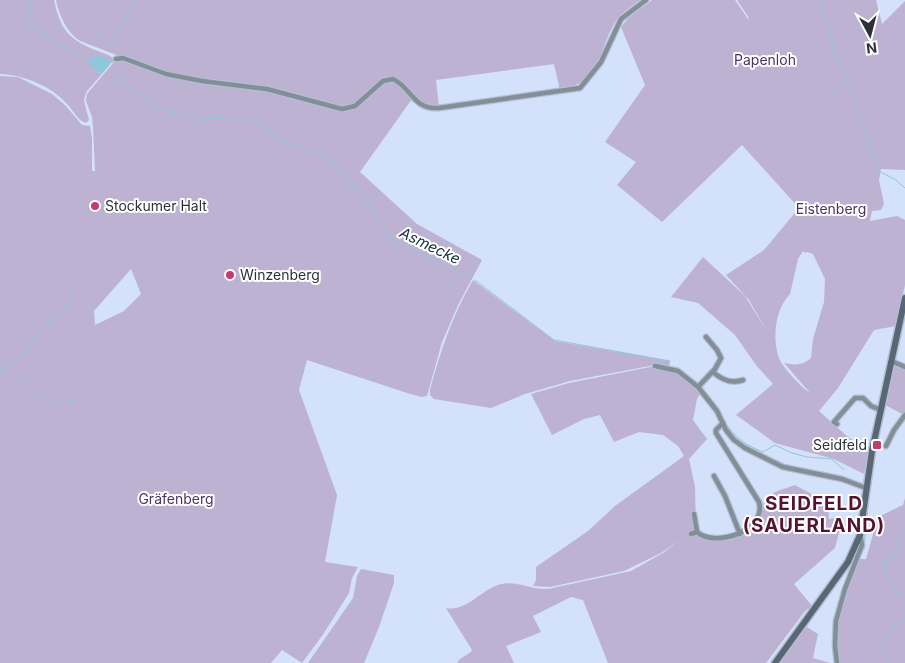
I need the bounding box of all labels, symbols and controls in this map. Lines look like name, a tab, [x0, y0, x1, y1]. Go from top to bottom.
north arrow	[845, 10, 895, 60]
text: N	[865, 39, 878, 57]
park label: Papenloh	[734, 51, 796, 68]
place label: Stockumer Halt	[105, 197, 207, 214]
marker: Stockumer Halt	[89, 200, 101, 212]
park label: Eistenberg	[796, 200, 866, 217]
water label: Asmecke	[396, 222, 464, 268]
place label: Winzenberg	[240, 266, 320, 283]
marker: Winzenberg	[224, 269, 236, 281]
place label: Seidfeld	[813, 436, 867, 453]
marker: Seidfeld	[871, 439, 883, 451]
park label: Gräfenberg	[138, 490, 214, 507]
district label: SEIDFELD (SAUERLAND)	[743, 492, 885, 537]

